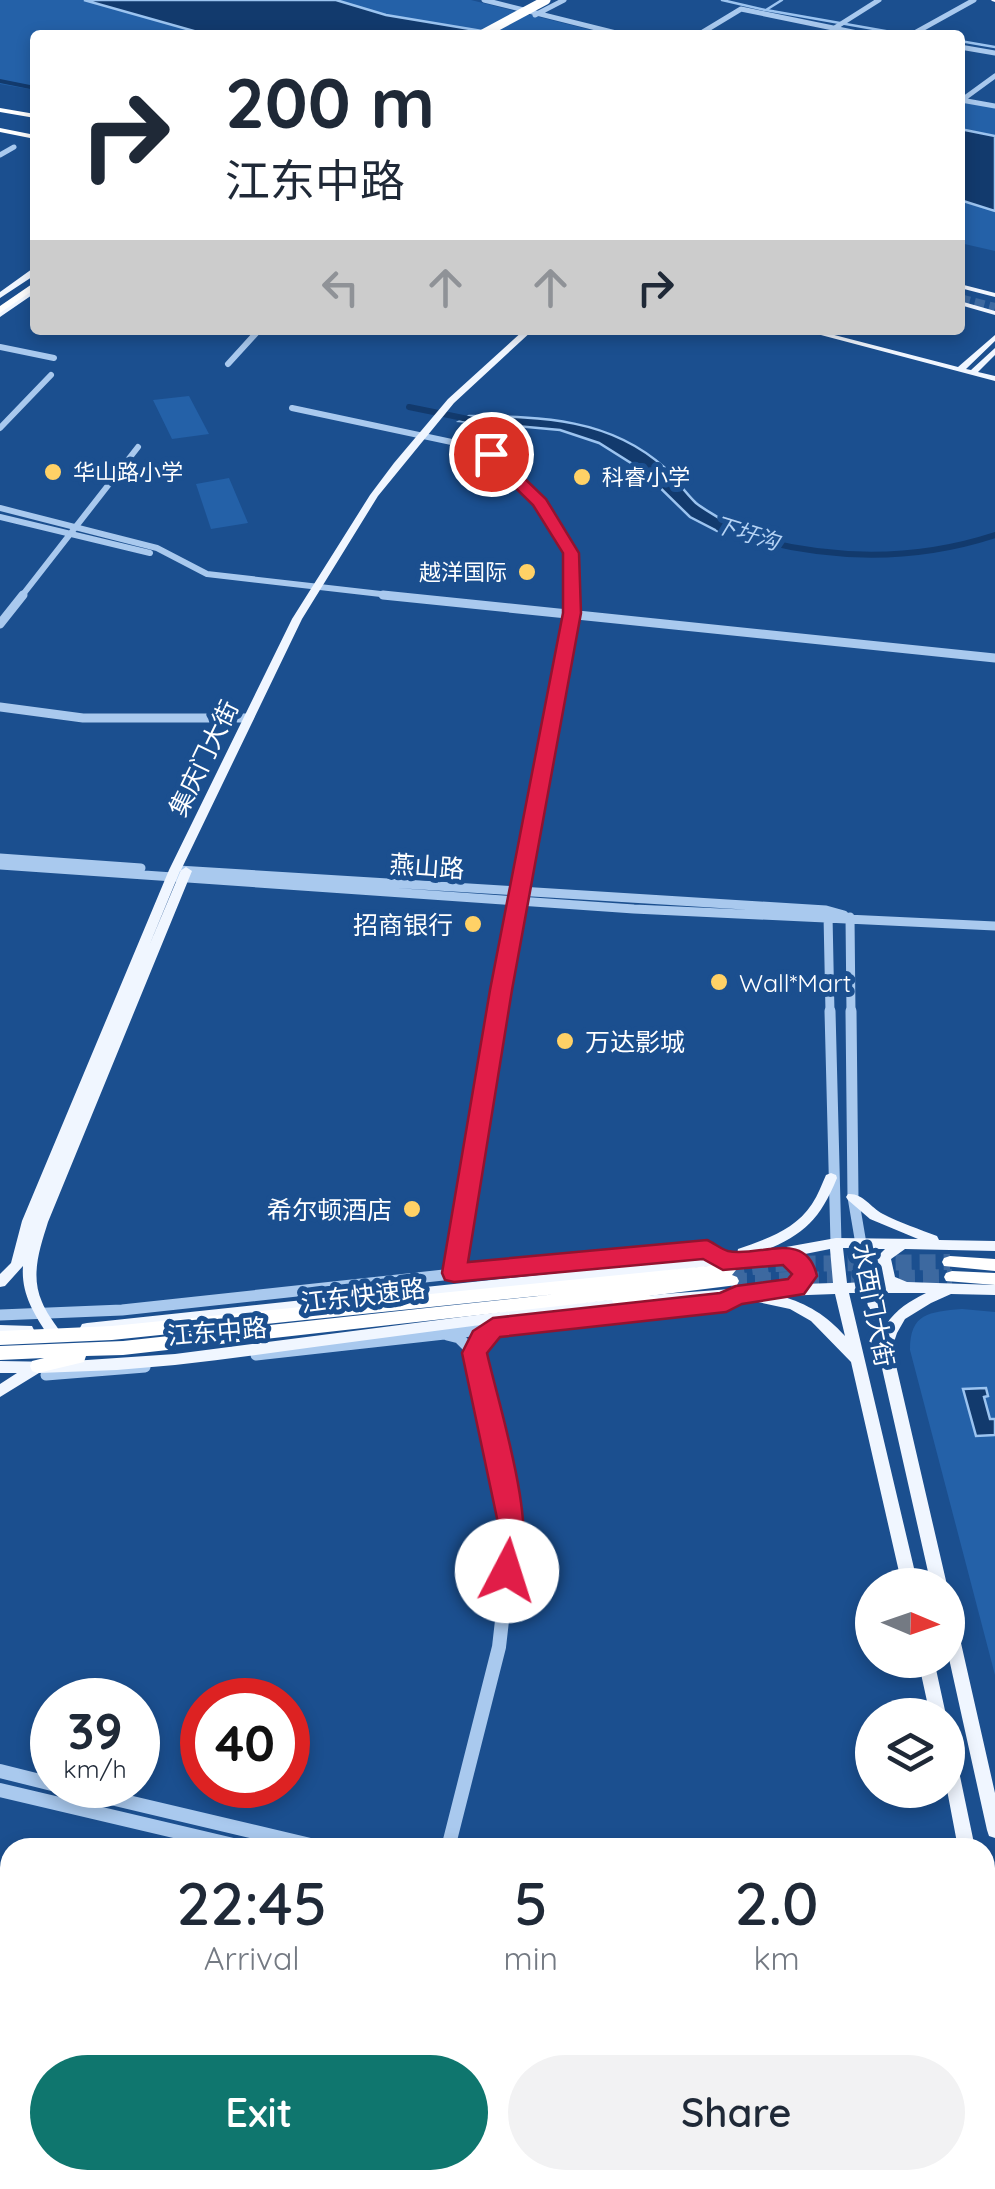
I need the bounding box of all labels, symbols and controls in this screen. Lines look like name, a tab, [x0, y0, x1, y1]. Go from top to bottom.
text: 200 m	[225, 58, 435, 146]
icon: right	[60, 70, 190, 200]
text: 江东中路	[225, 152, 405, 208]
icon: left	[313, 260, 368, 315]
icon: ahead	[418, 260, 473, 315]
icon: ahead	[523, 260, 578, 315]
icon: right	[628, 260, 683, 315]
pin	[449, 412, 534, 497]
icon: arrive	[464, 427, 519, 482]
place label: 华山路小学	[73, 458, 183, 486]
marker: 华山路小学	[42, 461, 64, 483]
place label: 科睿小学	[602, 463, 690, 491]
marker: 科睿小学	[571, 466, 593, 488]
water label: 下圩沟	[711, 510, 785, 557]
place label: 越洋国际	[419, 558, 507, 586]
marker: 越洋国际	[516, 561, 538, 583]
street label: 集庆门大街	[162, 695, 244, 821]
street label: 燕山路	[389, 848, 465, 884]
place label: 招商银行	[353, 909, 453, 940]
marker: 招商银行	[462, 913, 484, 935]
place label: Wall*Mart	[739, 967, 851, 998]
marker: Wall*Mart	[708, 971, 730, 993]
place label: 万达影城	[585, 1026, 685, 1057]
marker: 万达影城	[554, 1030, 576, 1052]
place label: 希尔顿酒店	[267, 1194, 392, 1225]
marker: 希尔顿酒店	[401, 1198, 423, 1220]
street label: 水西门大街	[847, 1241, 901, 1369]
street label: 江东快速路	[299, 1272, 427, 1318]
street label: 江东中路	[166, 1311, 268, 1351]
position arrow	[455, 1519, 559, 1623]
north arrow	[855, 1568, 965, 1678]
map controls	[855, 1568, 965, 1808]
speed limit sign: 40	[180, 1678, 310, 1808]
button: layers	[855, 1698, 965, 1808]
text: 39	[67, 1699, 123, 1762]
text: km/h	[63, 1753, 127, 1784]
text: 22:45	[177, 1865, 327, 1940]
text: 5	[514, 1865, 548, 1940]
text: 2.0	[735, 1865, 818, 1940]
text: Arrival	[204, 1938, 300, 1978]
text: min	[504, 1938, 558, 1978]
text: km	[753, 1938, 800, 1978]
button: Exit	[30, 2055, 488, 2170]
button: Share	[508, 2055, 965, 2170]

